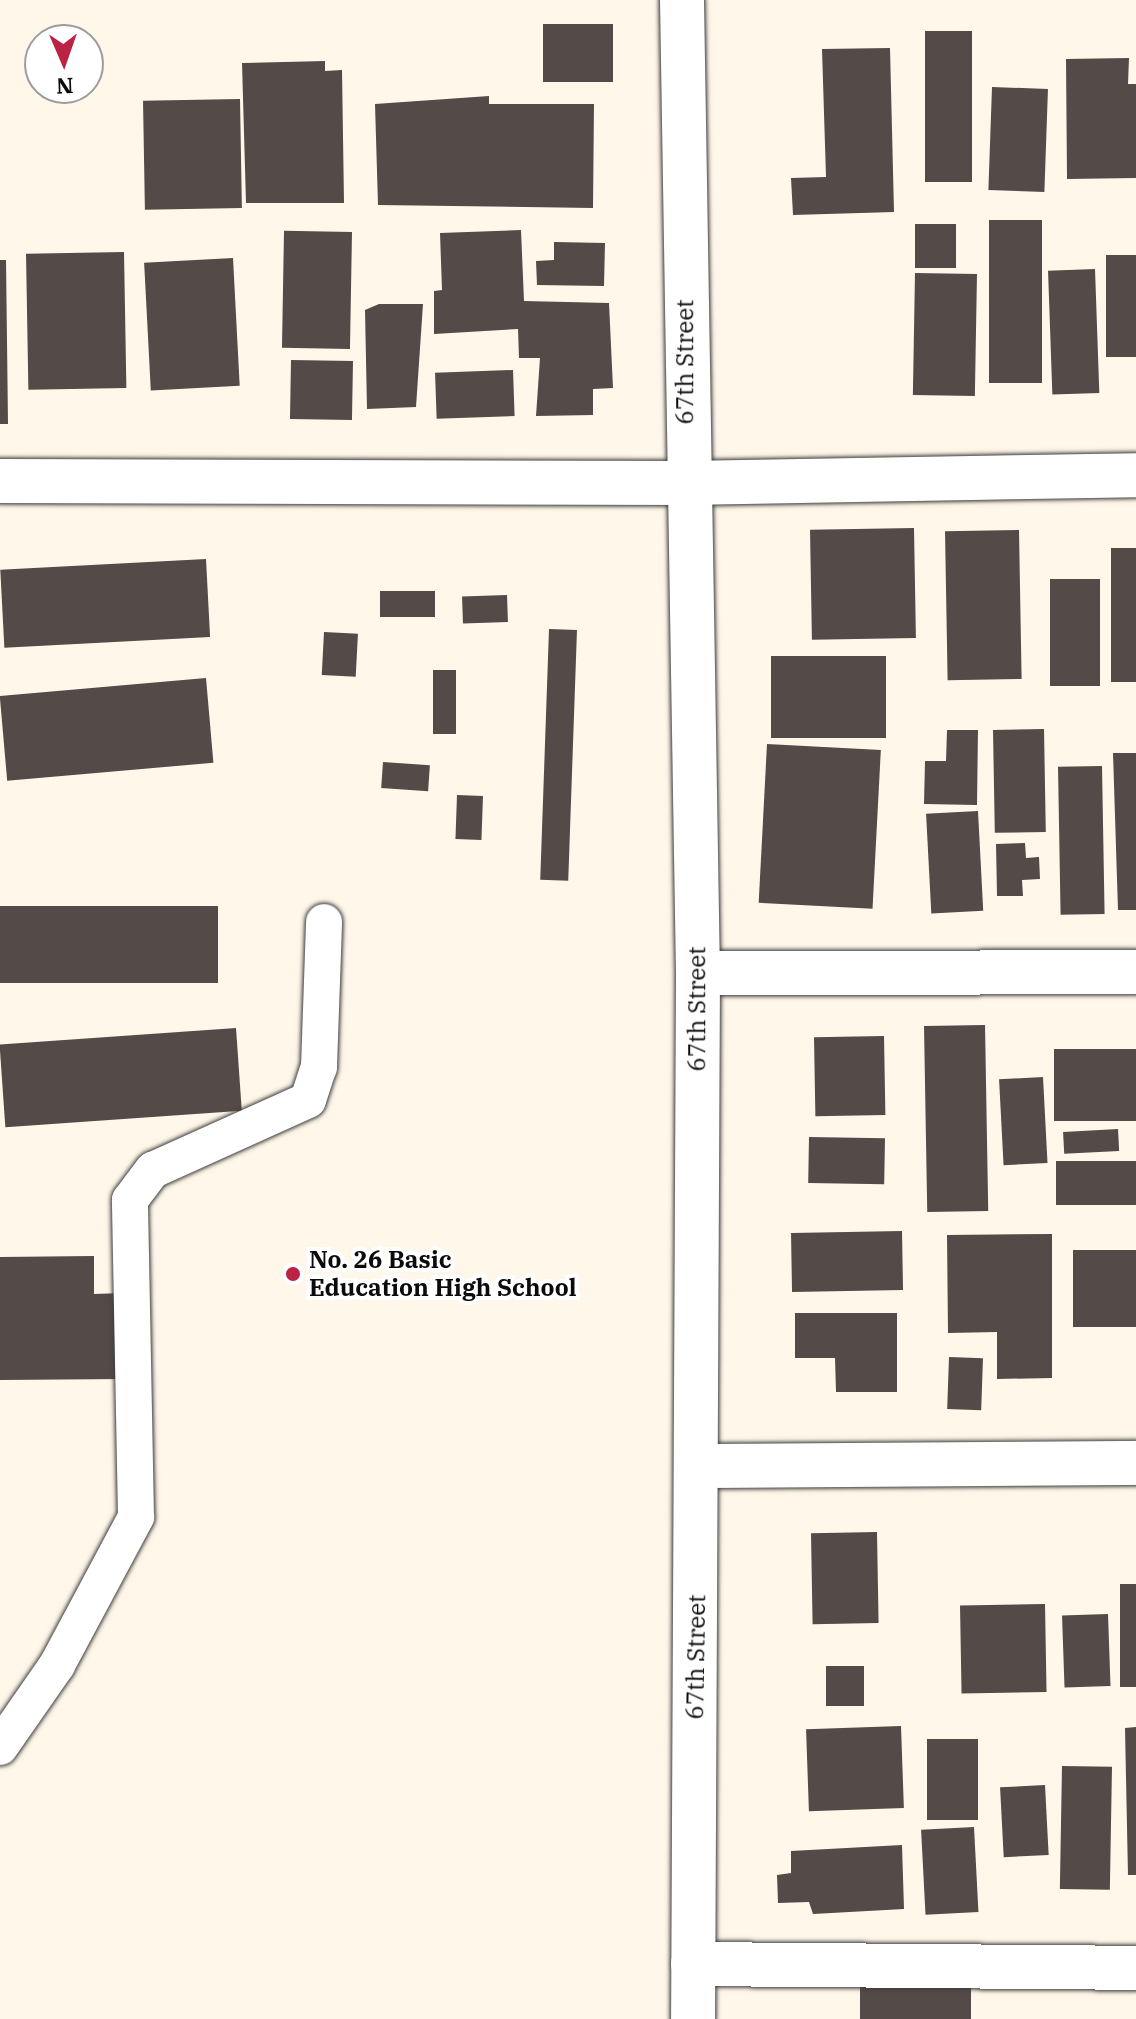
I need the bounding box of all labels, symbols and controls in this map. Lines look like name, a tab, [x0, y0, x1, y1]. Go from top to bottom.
north arrow	[24, 24, 104, 104]
text: N	[56, 72, 74, 101]
street label: 67th Street	[671, 299, 699, 425]
street label: 67th Street	[683, 946, 711, 1072]
place label: No. 26 Basic Education High School	[309, 1246, 577, 1302]
marker: No. 26 Basic Education High School	[284, 1265, 302, 1283]
street label: 67th Street	[681, 1594, 711, 1720]

